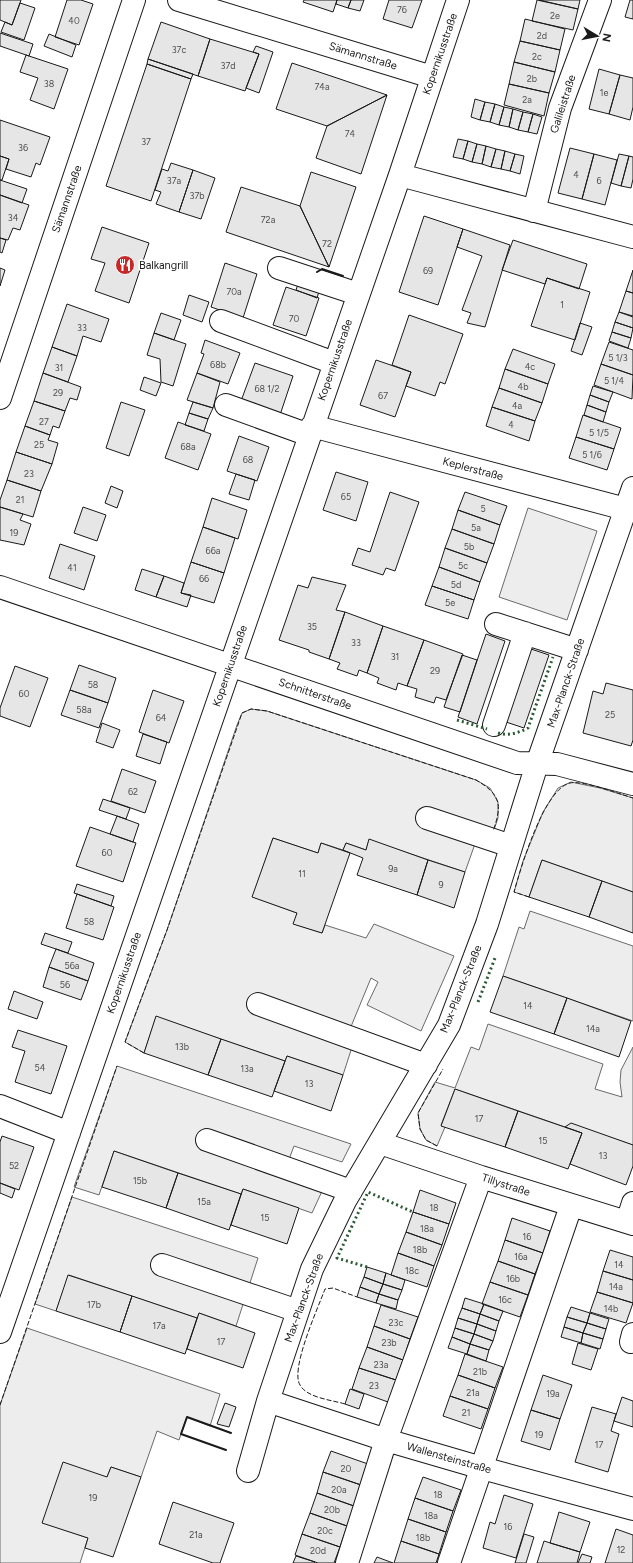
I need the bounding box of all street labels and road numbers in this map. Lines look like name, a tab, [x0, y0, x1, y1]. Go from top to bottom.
street label: Kopernikusstraße	[420, 12, 460, 96]
street label: Sämannstraße	[327, 39, 399, 73]
street label: Galileistraße	[547, 73, 579, 135]
street label: Sämannstraße	[49, 164, 85, 234]
street label: Kopernikusstraße	[315, 318, 355, 402]
street label: Keplerstraße	[441, 455, 505, 483]
street label: Kopernikusstraße	[210, 624, 250, 708]
street label: Max-Planck-Straße	[545, 637, 587, 729]
street label: Schnitterstraße	[277, 675, 353, 713]
street label: Kopernikusstraße	[104, 931, 144, 1015]
street label: Max-Planck-Straße	[437, 943, 485, 1035]
street label: Tillystraße	[480, 1171, 532, 1199]
street label: Max-Planck-Straße	[282, 1252, 326, 1344]
street label: Wallensteinstraße	[405, 1440, 493, 1476]

